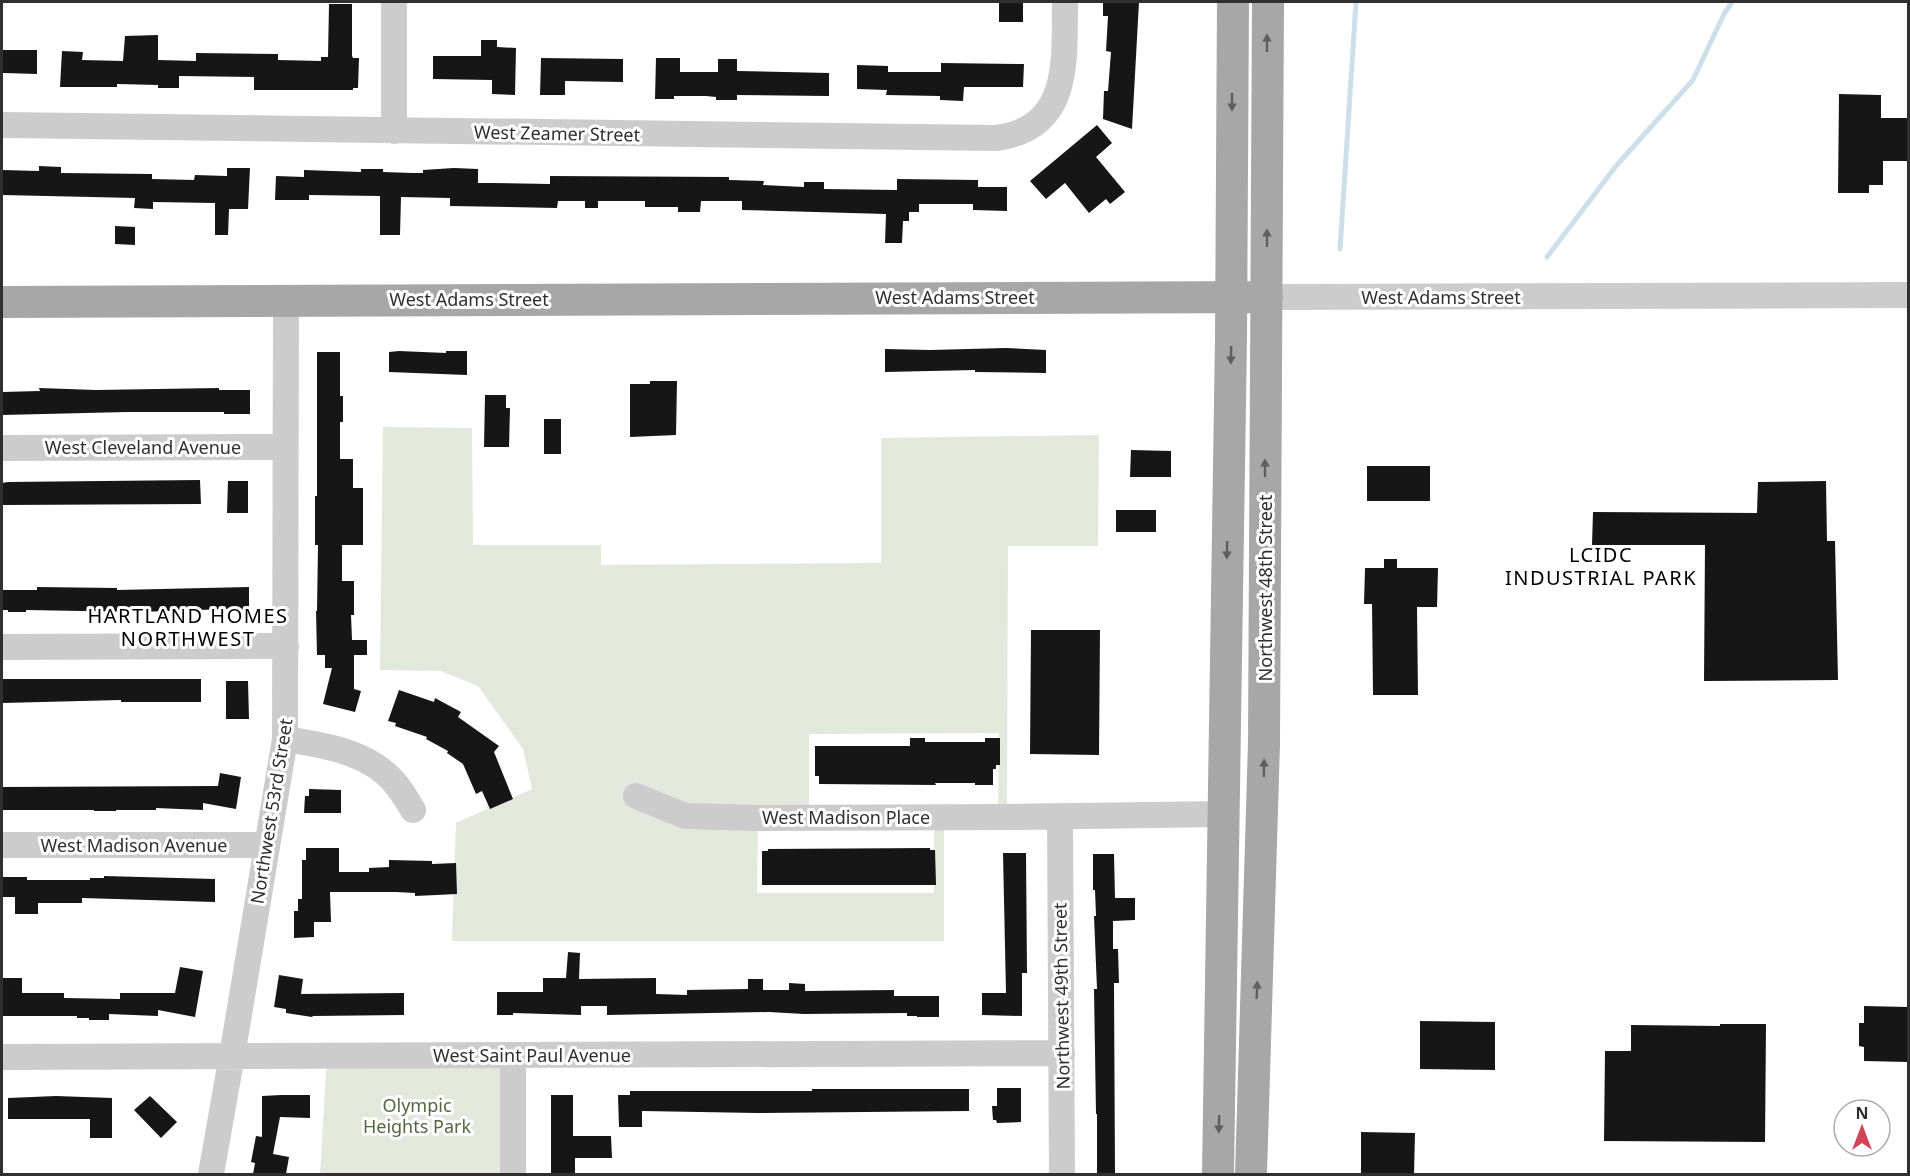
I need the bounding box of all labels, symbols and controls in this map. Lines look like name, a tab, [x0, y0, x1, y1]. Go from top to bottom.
one-way arrow	[1263, 34, 1272, 53]
one-way arrow	[1227, 92, 1237, 111]
street label: West Zeamer Street	[474, 120, 641, 146]
one-way arrow	[1262, 229, 1272, 248]
street label: West Adams Street	[875, 285, 1035, 309]
street label: West Adams Street	[1361, 285, 1521, 309]
street label: West Adams Street	[389, 287, 549, 311]
one-way arrow	[1226, 345, 1236, 364]
street label: West Cleveland Avenue	[45, 435, 241, 459]
one-way arrow	[1260, 458, 1270, 477]
street label: Northwest 48th Street	[1253, 494, 1277, 681]
one-way arrow	[1223, 540, 1232, 559]
district label: LCIDC INDUSTRIAL PARK	[1505, 541, 1697, 591]
district label: HARTLAND HOMES NORTHWEST	[87, 602, 289, 652]
street label: Northwest 53rd Street	[244, 716, 298, 905]
one-way arrow	[1259, 758, 1268, 777]
street label: West Madison Place	[762, 805, 930, 829]
street label: West Madison Avenue	[41, 833, 227, 857]
street label: Northwest 49th Street	[1047, 902, 1075, 1090]
one-way arrow	[1252, 981, 1262, 1000]
street label: West Saint Paul Avenue	[433, 1043, 631, 1067]
park label: Olympic Heights Park	[363, 1093, 471, 1138]
north arrow	[1832, 1098, 1892, 1158]
text: N	[1855, 1102, 1869, 1124]
one-way arrow	[1214, 1115, 1224, 1134]

